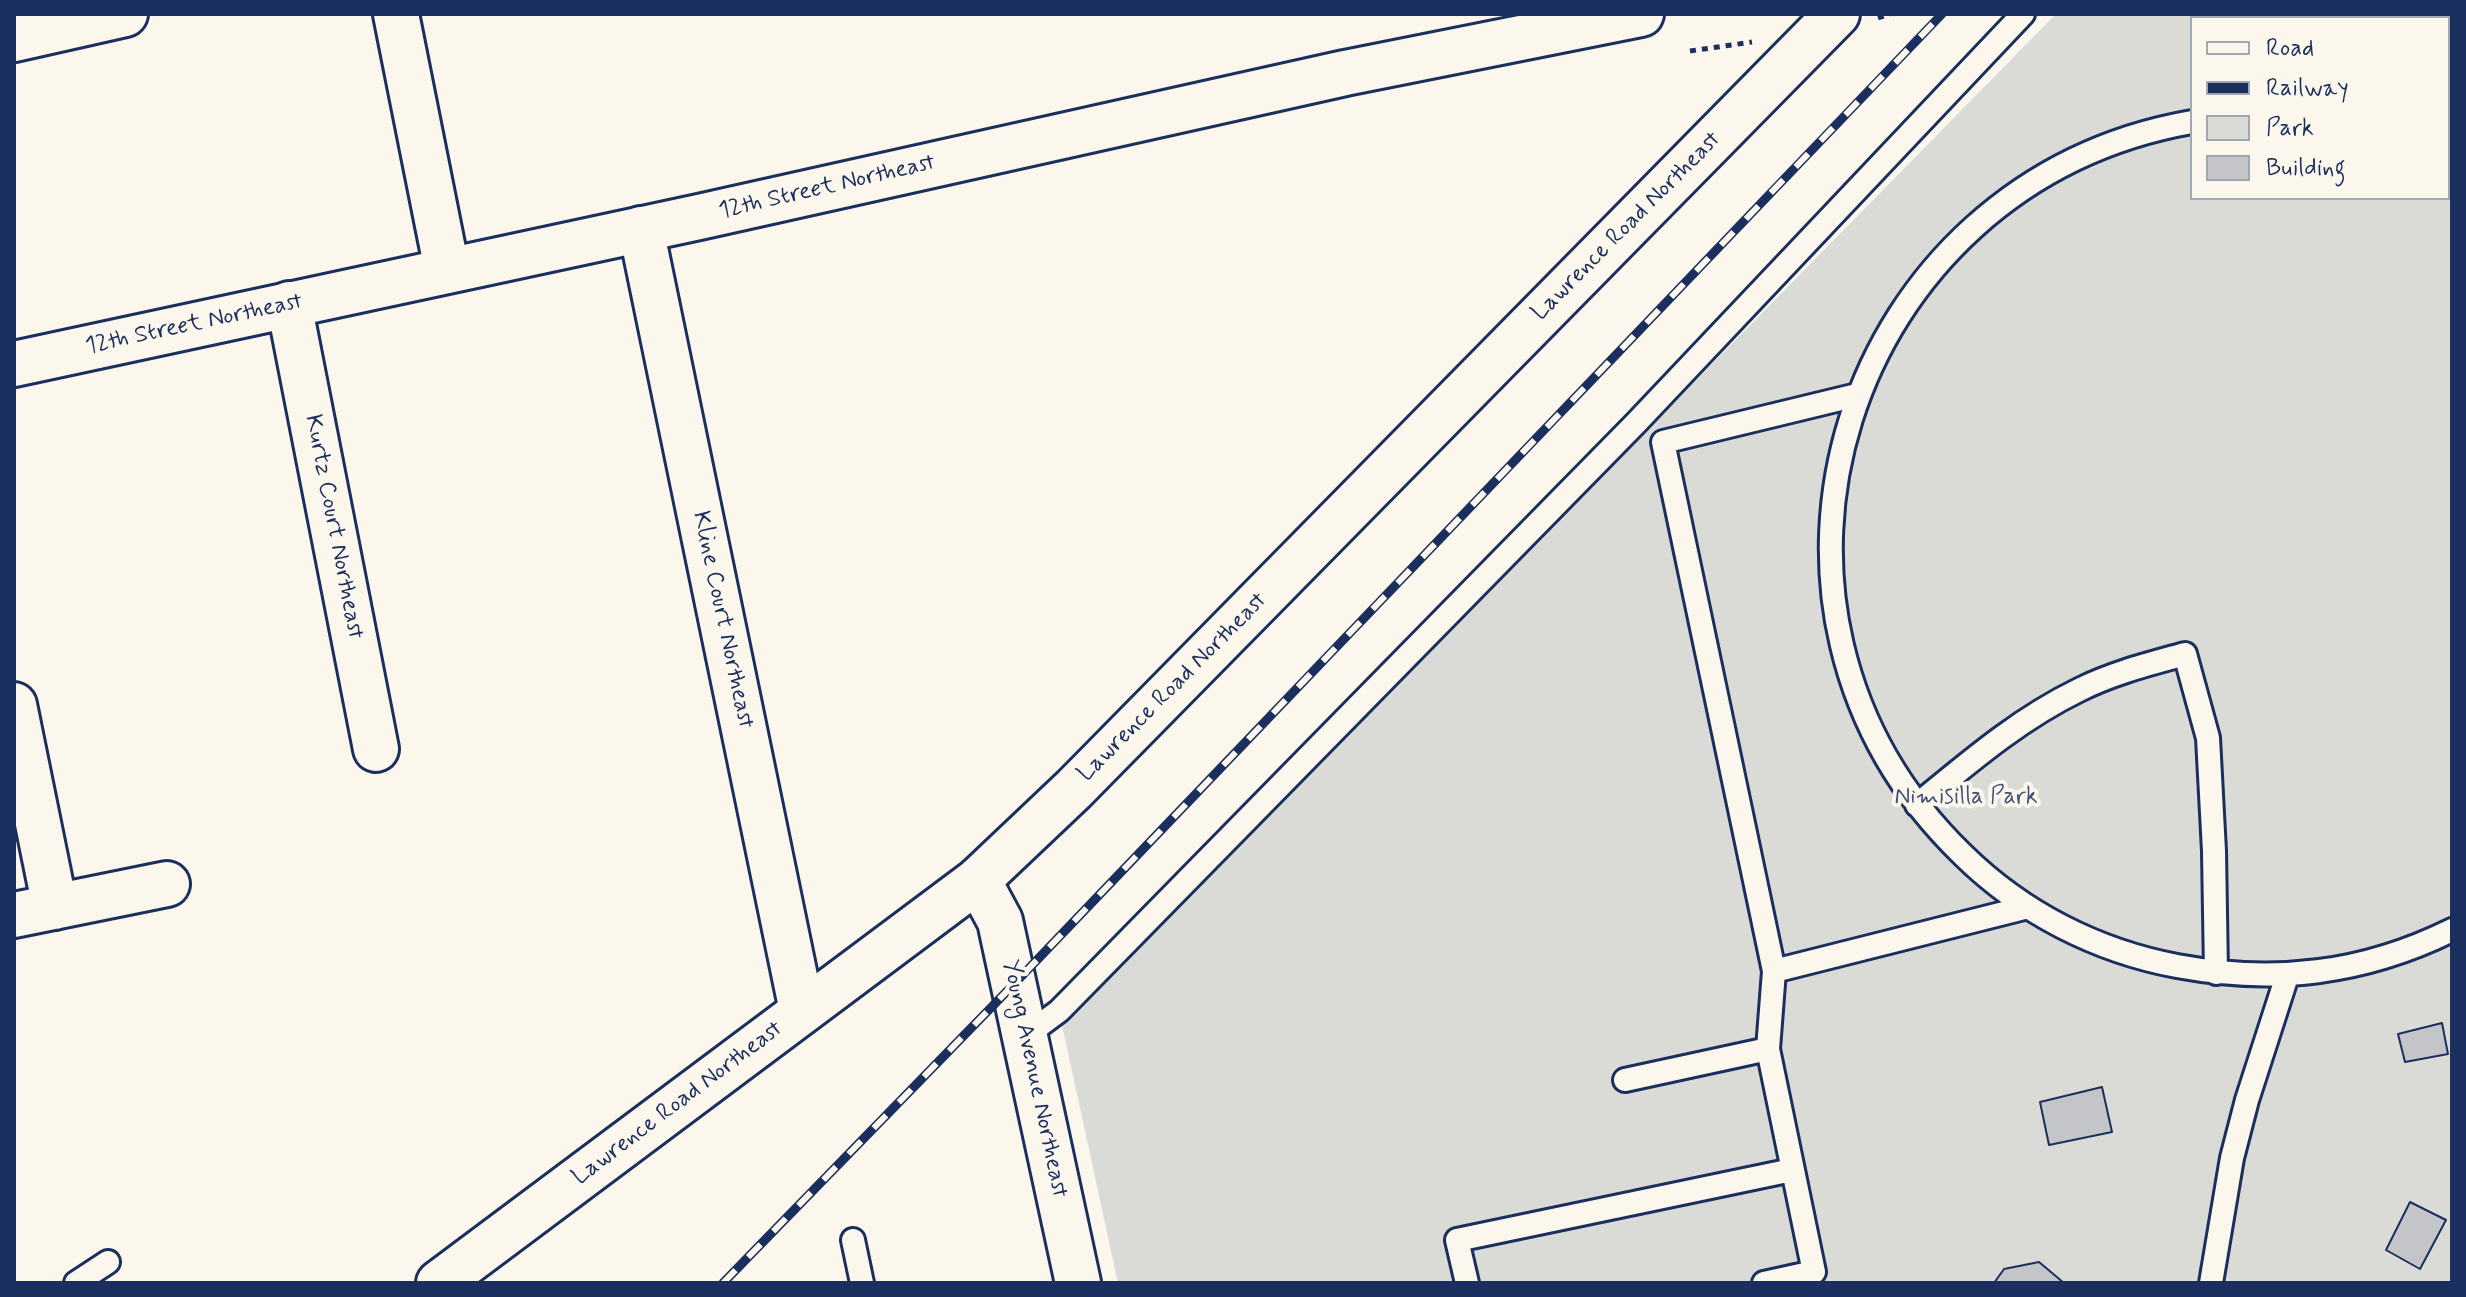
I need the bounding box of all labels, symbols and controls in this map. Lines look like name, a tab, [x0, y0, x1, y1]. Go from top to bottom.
legend	[2190, 16, 2450, 200]
text: Road	[2266, 33, 2314, 64]
text: Railway	[2266, 73, 2349, 104]
text: Park	[2266, 113, 2314, 144]
street label: Lawrence Road Northeast	[1526, 126, 1728, 328]
street label: 12th Street Northeast	[716, 149, 938, 227]
text: Building	[2266, 153, 2346, 184]
street label: 12th Street Northeast	[83, 288, 305, 362]
street label: Kurtz Court Northeast	[297, 412, 369, 642]
street label: Kline Court Northeast	[685, 509, 759, 731]
street label: Lawrence Road Northeast	[1072, 587, 1274, 789]
park label: Nimisilla Park	[1894, 784, 2038, 812]
street label: Young Avenue Northeast	[995, 957, 1073, 1201]
street label: Lawrence Road Northeast	[567, 1015, 789, 1193]

